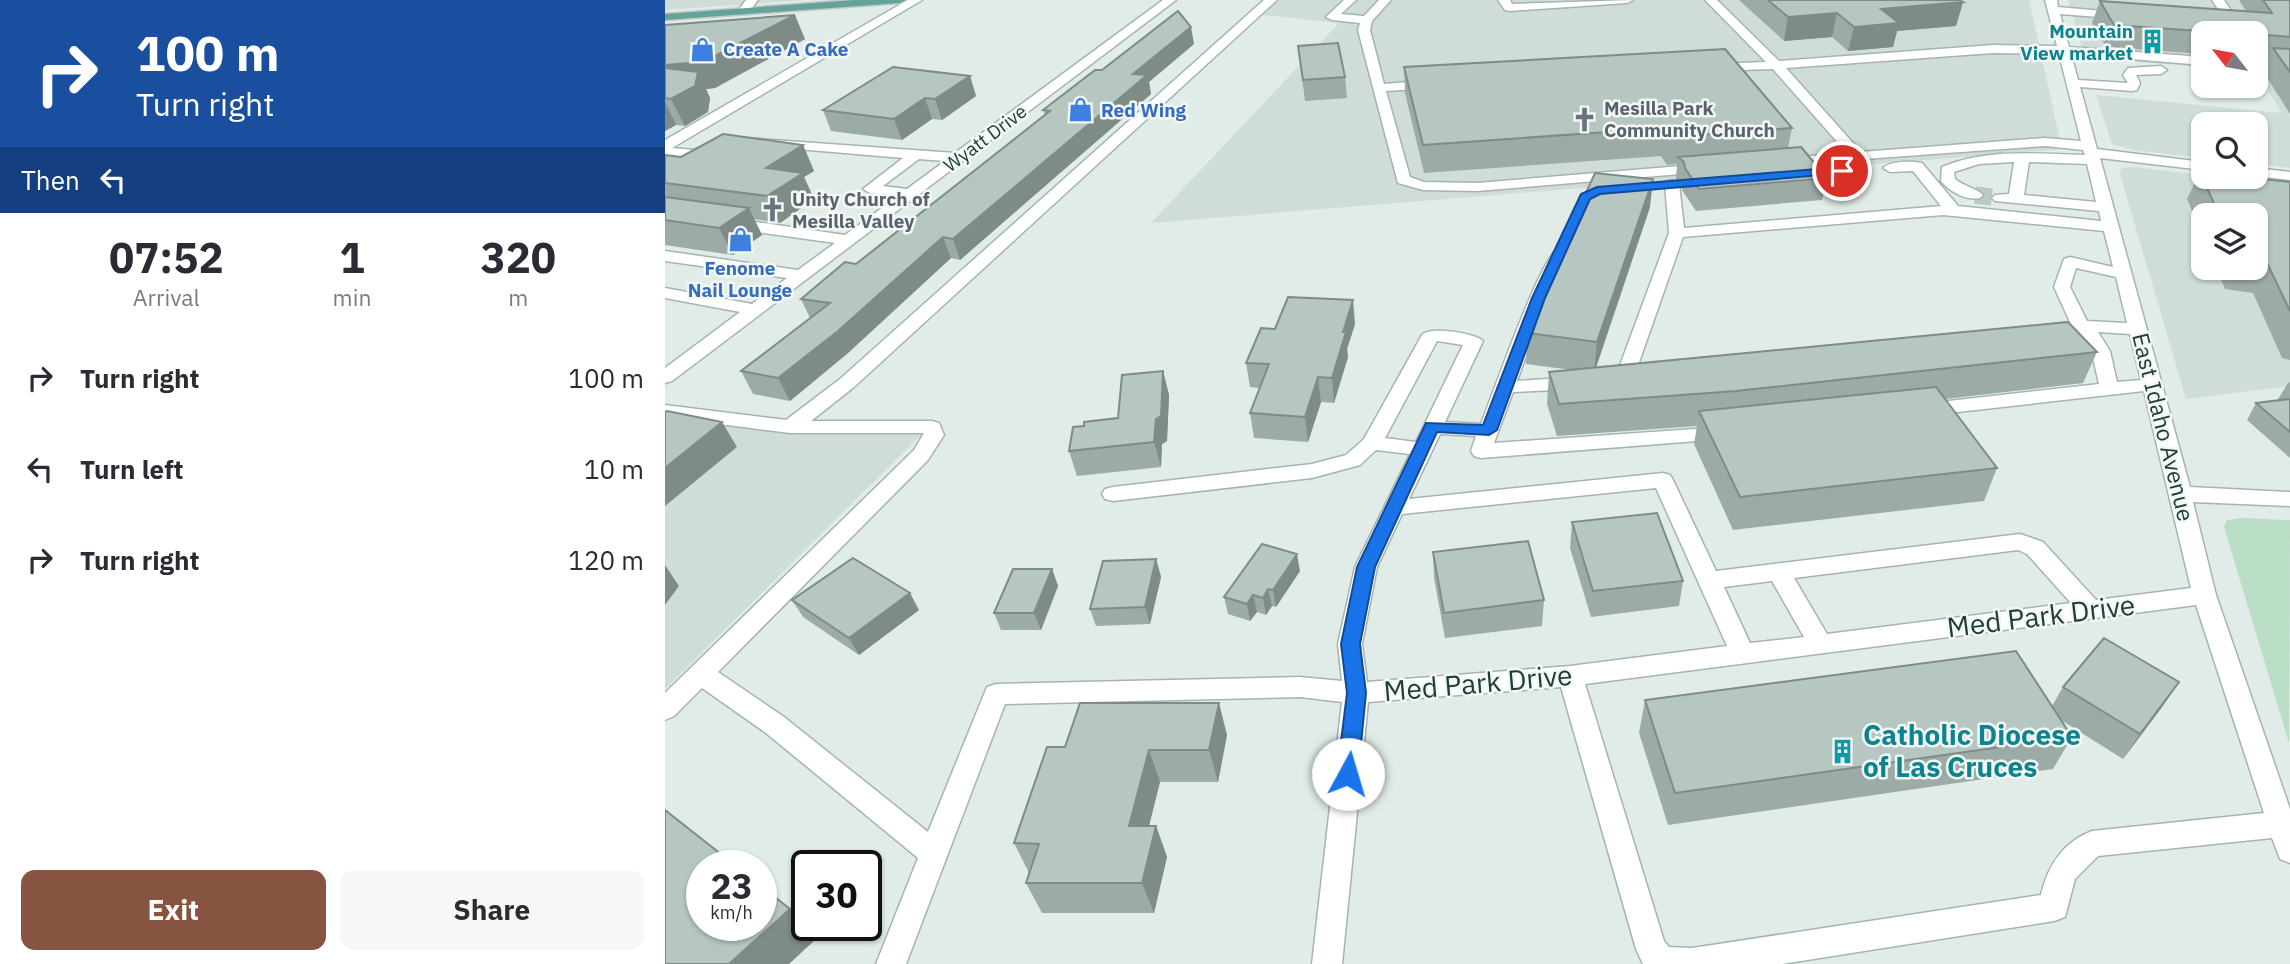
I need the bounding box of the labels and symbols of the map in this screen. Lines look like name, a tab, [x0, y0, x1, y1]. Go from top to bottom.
place label: Mountain View market	[2020, 19, 2133, 65]
north arrow	[2191, 21, 2268, 98]
building icon: Mountain View market	[2139, 28, 2167, 56]
shop icon: Create A Cake	[689, 35, 717, 63]
place label: Create A Cake	[723, 37, 849, 61]
shop icon: Red Wing	[1067, 96, 1095, 124]
place label: Mesilla Park Community Church	[1604, 96, 1775, 142]
place label: Red Wing	[1101, 98, 1186, 122]
street label: Wyatt Drive	[939, 99, 1031, 177]
church icon: Mesilla Park Community Church	[1570, 105, 1598, 133]
pin	[1812, 141, 1872, 201]
place label: Unity Church of Mesilla Valley	[792, 187, 930, 233]
church icon: Unity Church of Mesilla Valley	[758, 196, 786, 224]
shop icon: Fenome Nail Lounge	[726, 226, 754, 254]
place label: Fenome Nail Lounge	[688, 256, 792, 302]
street label: East Idaho Avenue	[2126, 329, 2202, 524]
street label: Med Park Drive	[1945, 586, 2137, 645]
street label: Med Park Drive	[1382, 656, 1574, 709]
place label: Catholic Diocese of Las Cruces	[1863, 716, 2081, 785]
position arrow	[1311, 737, 1385, 811]
building icon: Catholic Diocese of Las Cruces	[1829, 737, 1857, 765]
speed limit sign: 30	[791, 850, 882, 941]

